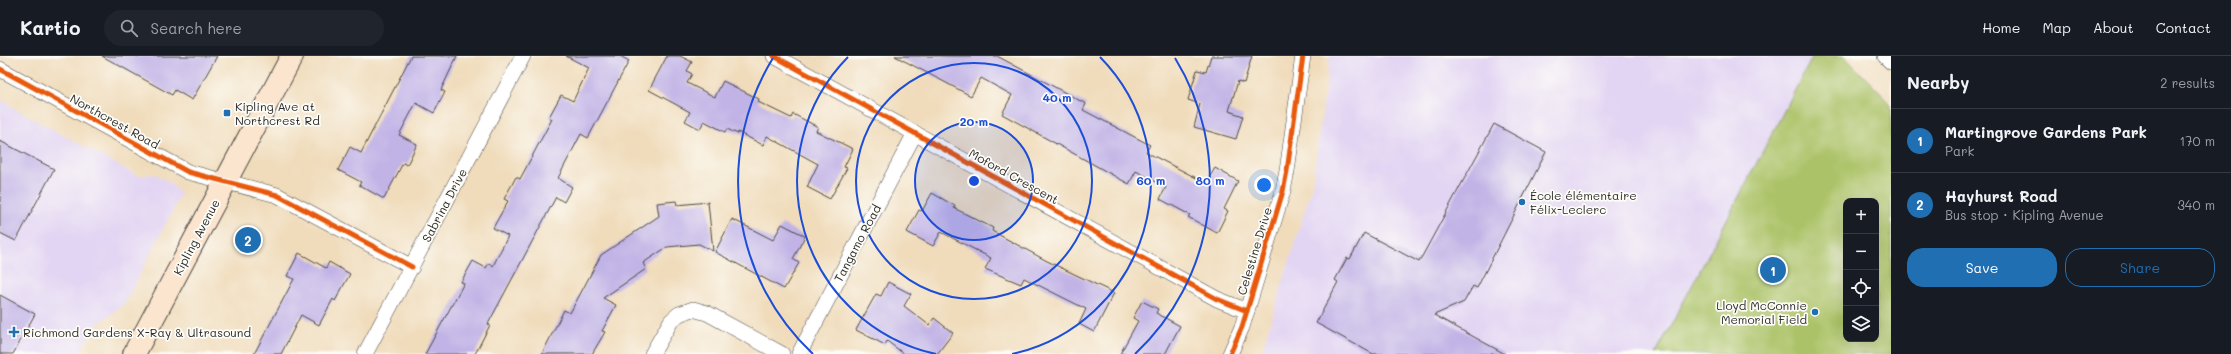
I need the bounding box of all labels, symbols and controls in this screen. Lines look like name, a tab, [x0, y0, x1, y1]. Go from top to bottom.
search box	[104, 10, 384, 46]
text: Kartio	[20, 15, 80, 40]
icon: search	[118, 17, 140, 39]
text: Search here	[150, 18, 242, 38]
text: Home	[1982, 18, 2020, 37]
text: Map	[2042, 18, 2071, 37]
text: About	[2093, 18, 2134, 37]
text: Contact	[2156, 18, 2211, 37]
text: Nearby	[1907, 71, 1969, 93]
text: 2 results	[2160, 74, 2215, 91]
text: 40 m	[1042, 89, 1072, 105]
street label: Northcrest Road	[68, 90, 163, 152]
place label: Kipling Ave at Northcrest Rd	[235, 98, 320, 128]
marker: Kipling Ave at Northcrest Rd	[222, 108, 232, 118]
text: 20 m	[960, 113, 988, 129]
text: Martingrove Gardens Park	[1945, 122, 2147, 142]
text: 1	[1917, 132, 1923, 149]
text: 170 m	[2179, 132, 2215, 149]
text: Park	[1945, 142, 1974, 159]
street label: Moford Crescent	[966, 145, 1062, 207]
street label: Sabrina Drive	[418, 165, 470, 245]
text: 60 m	[1137, 172, 1165, 188]
text: 80 m	[1195, 172, 1225, 188]
centre of rings	[967, 174, 981, 188]
your location	[1254, 175, 1274, 195]
text: Hayhurst Road	[1945, 186, 2057, 206]
place label: École élémentaire Félix-Leclerc	[1530, 187, 1637, 217]
street label: Kipling Avenue	[169, 196, 223, 278]
text: 2	[1916, 196, 1924, 213]
text: 340 m	[2177, 196, 2215, 213]
marker: École élémentaire Félix-Leclerc	[1517, 197, 1527, 207]
map controls	[1843, 198, 1879, 342]
button: +	[1843, 198, 1879, 234]
street label: Tangamo Road	[830, 201, 884, 285]
street label: Celestine Drive	[1233, 205, 1275, 297]
text: Bus stop · Kipling Avenue	[1945, 206, 2103, 223]
pin: 2	[235, 225, 261, 255]
button: −	[1843, 234, 1879, 270]
button: Save	[1907, 248, 2057, 287]
button: Share	[2065, 248, 2215, 287]
pin: 1	[1760, 255, 1786, 285]
button: locate	[1843, 270, 1879, 306]
place label: Lloyd McConnie Memorial Field	[1716, 297, 1807, 327]
button: layers	[1843, 306, 1879, 342]
marker: Lloyd McConnie Memorial Field	[1810, 307, 1820, 317]
place label: Richmond Gardens X-Ray & Ultrasound	[23, 324, 251, 340]
marker: Richmond Gardens X-Ray & Ultrasound	[8, 326, 20, 338]

